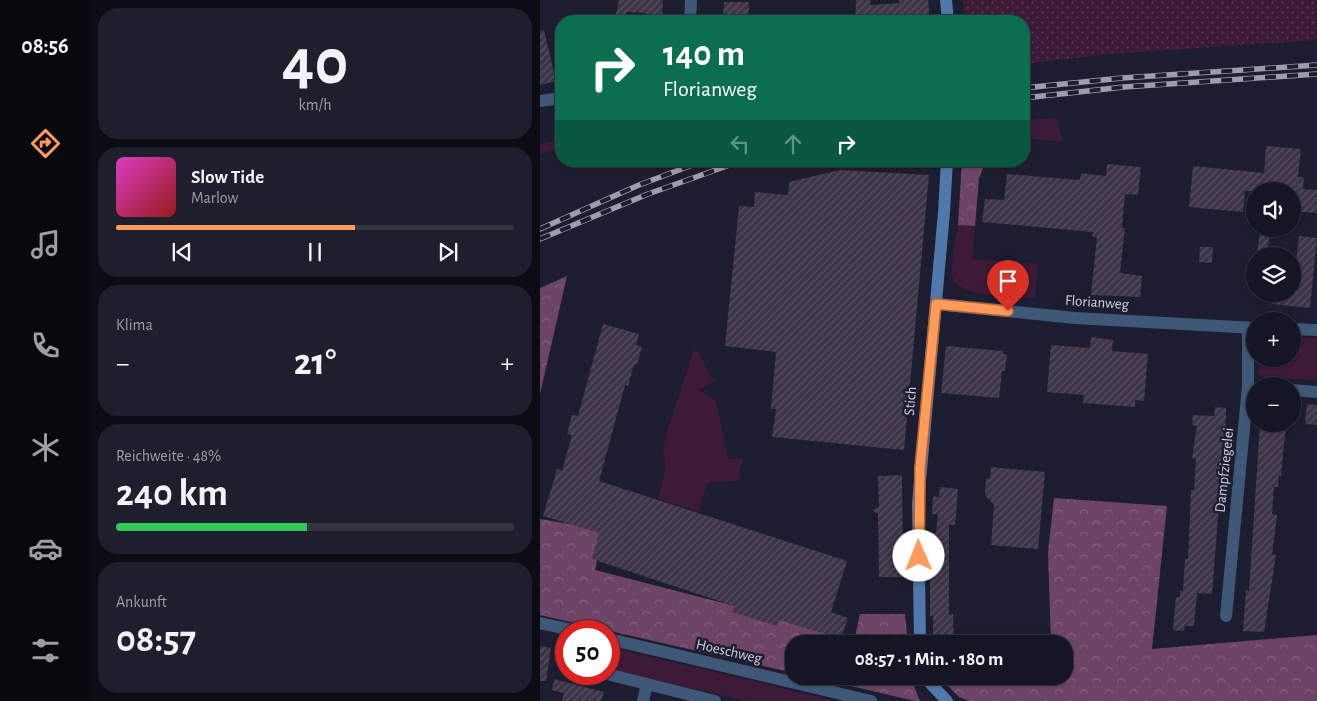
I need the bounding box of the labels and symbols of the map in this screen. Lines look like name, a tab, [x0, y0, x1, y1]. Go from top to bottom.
pin	[987, 260, 1029, 311]
street label: Florianweg	[1064, 293, 1130, 312]
street label: Stich	[902, 386, 919, 416]
street label: Dampfziegelei	[1213, 427, 1236, 513]
position arrow	[892, 529, 944, 581]
speed limit sign: 50	[555, 620, 620, 685]
street label: Hoeschweg	[695, 637, 764, 666]

